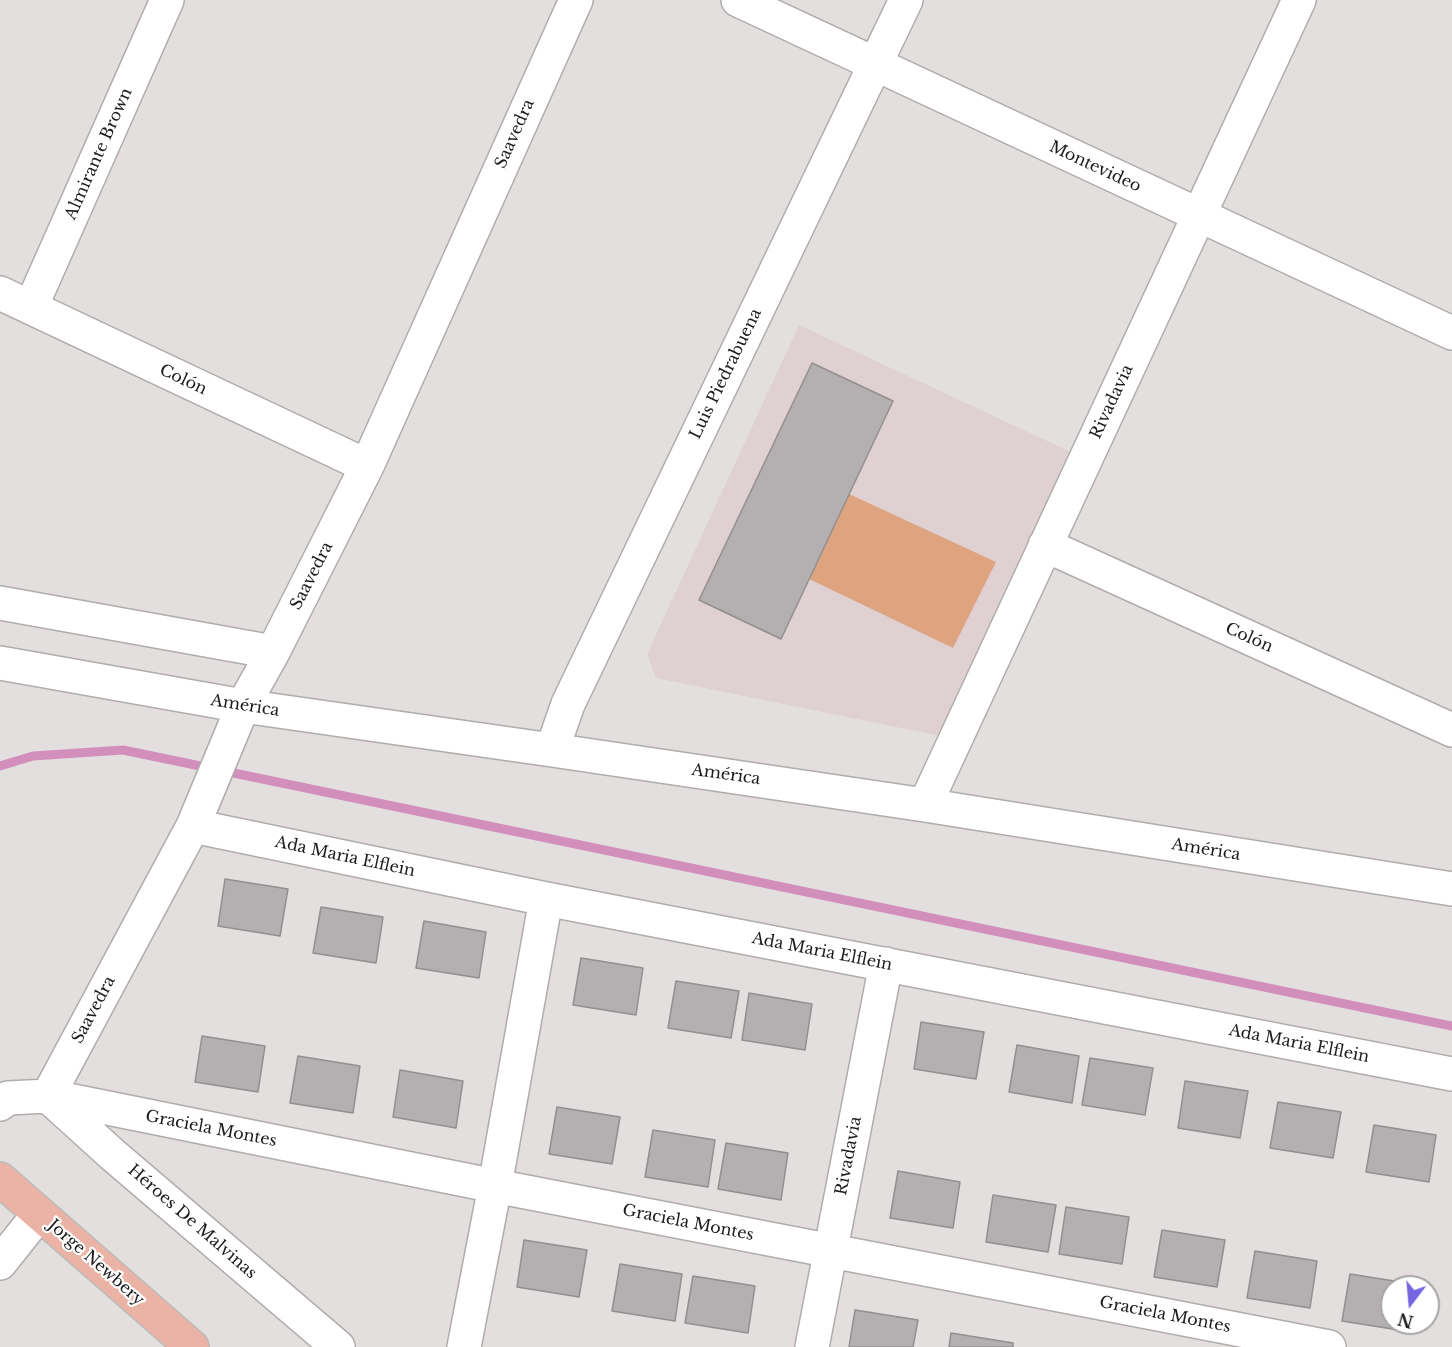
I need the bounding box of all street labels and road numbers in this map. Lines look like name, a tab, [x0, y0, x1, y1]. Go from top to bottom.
street label: Almirante Brown	[61, 85, 137, 223]
street label: Saavedra	[491, 96, 539, 172]
street label: Montevideo	[1046, 137, 1144, 197]
street label: Luis Piedrabuena	[686, 306, 766, 442]
street label: Colón	[156, 361, 210, 399]
street label: Rivadavia	[1086, 362, 1138, 442]
street label: Saavedra	[287, 539, 337, 613]
street label: Colón	[1222, 619, 1276, 657]
street label: América	[209, 691, 281, 721]
street label: América	[690, 761, 762, 789]
street label: Ada Maria Elflein	[273, 833, 417, 881]
street label: América	[1170, 835, 1242, 865]
street label: Ada Maria Elflein	[750, 929, 894, 975]
street label: Saavedra	[68, 973, 120, 1047]
street label: Ada Maria Elflein	[1227, 1021, 1371, 1067]
street label: Graciela Montes	[144, 1107, 278, 1151]
street label: Rivadavia	[832, 1115, 866, 1197]
street label: Héroes De Malvinas	[124, 1161, 260, 1283]
street label: Graciela Montes	[621, 1201, 755, 1245]
street label: Jorge Newbery	[44, 1216, 148, 1310]
street label: Graciela Montes	[1098, 1293, 1232, 1337]

